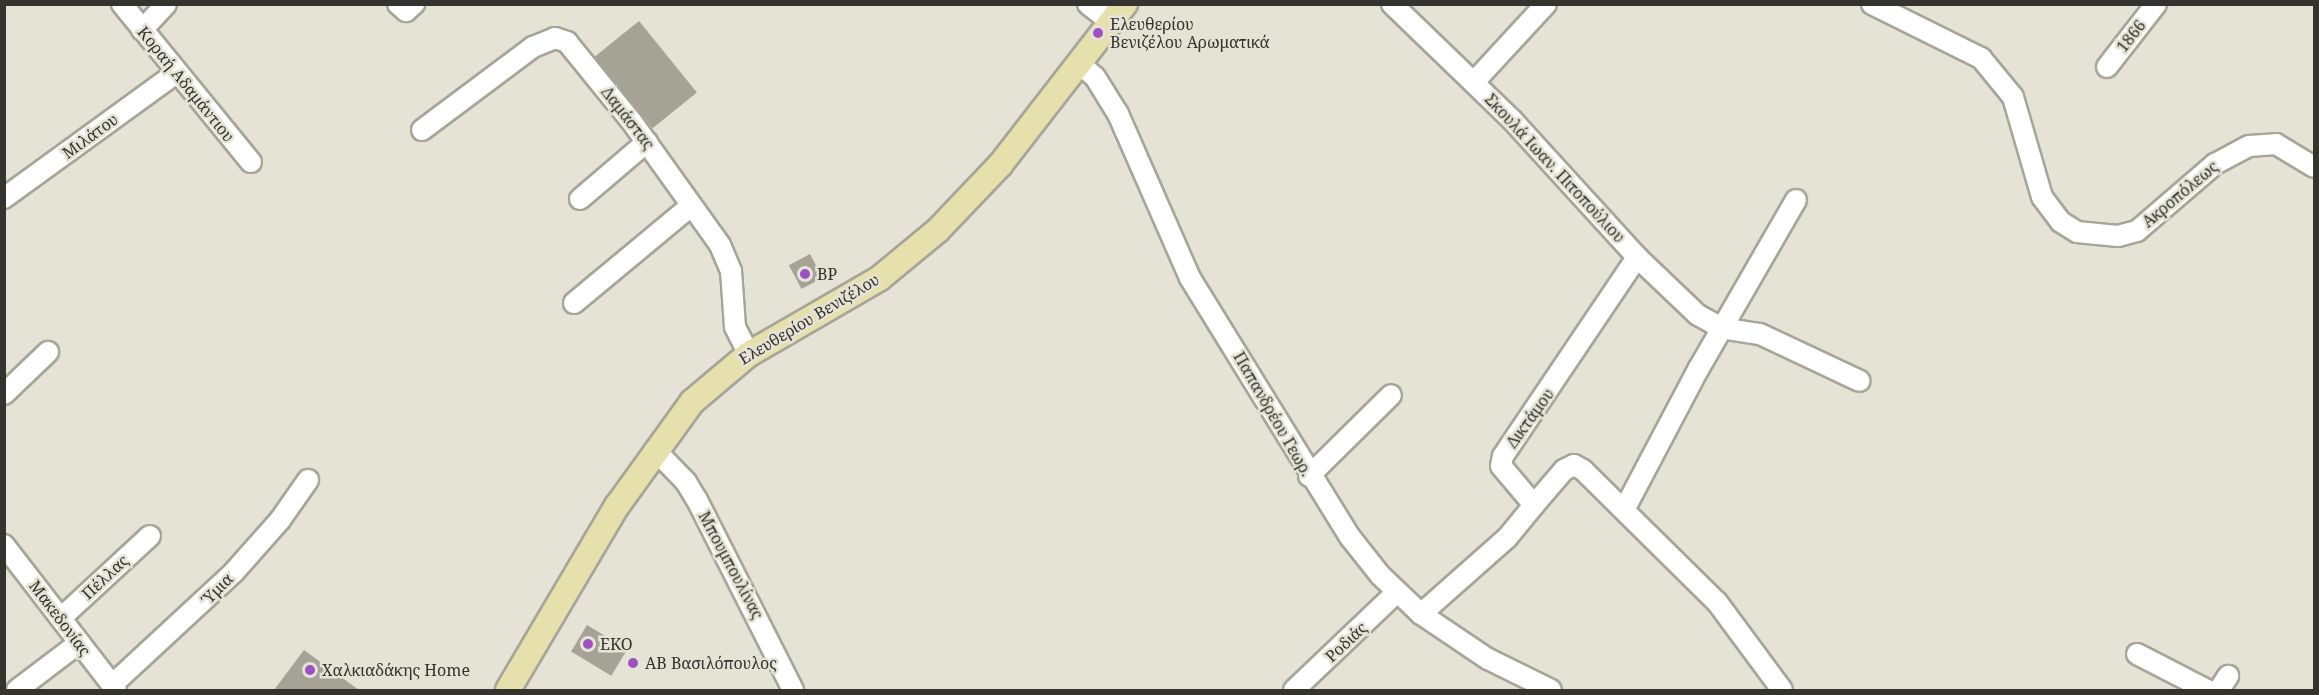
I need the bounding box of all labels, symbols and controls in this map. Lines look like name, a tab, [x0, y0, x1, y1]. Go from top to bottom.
place label: Ελευθερίου Βενιζέλου Αρωματικά	[1110, 14, 1270, 52]
street label: 1866	[2112, 16, 2150, 56]
street label: Κοραή Αδαμάντιου	[134, 22, 238, 146]
marker: Ελευθερίου Βενιζέλου Αρωματικά	[1091, 26, 1105, 40]
street label: Δαμάστας	[598, 83, 658, 153]
street label: Σκουλά Ιωαν. Πιτοπούλιου	[1481, 90, 1629, 246]
street label: Μιλάτου	[59, 109, 121, 163]
street label: Ακροπόλεως	[2138, 157, 2222, 231]
place label: BP	[817, 264, 837, 284]
marker: BP	[798, 267, 812, 281]
street label: Ελευθερίου Βενιζέλου	[735, 269, 883, 369]
street label: Παπανδρέου Γεωρ.	[1230, 348, 1316, 480]
street label: Δικτάμου	[1502, 385, 1558, 451]
street label: Μπουμπουλίνας	[695, 508, 767, 622]
street label: Πέλλας	[78, 551, 132, 603]
street label: Ύμια	[197, 569, 237, 609]
street label: Μακεδονίας	[25, 576, 95, 660]
street label: Ροδιάς	[1321, 618, 1371, 666]
place label: EKO	[600, 634, 633, 654]
marker: EKO	[581, 637, 595, 651]
place label: ΑΒ Βασιλόπουλος	[645, 653, 777, 673]
marker: ΑΒ Βασιλόπουλος	[626, 656, 640, 670]
place label: Χαλκιαδάκης Home	[322, 660, 470, 680]
marker: Χαλκιαδάκης Home	[303, 663, 317, 677]

